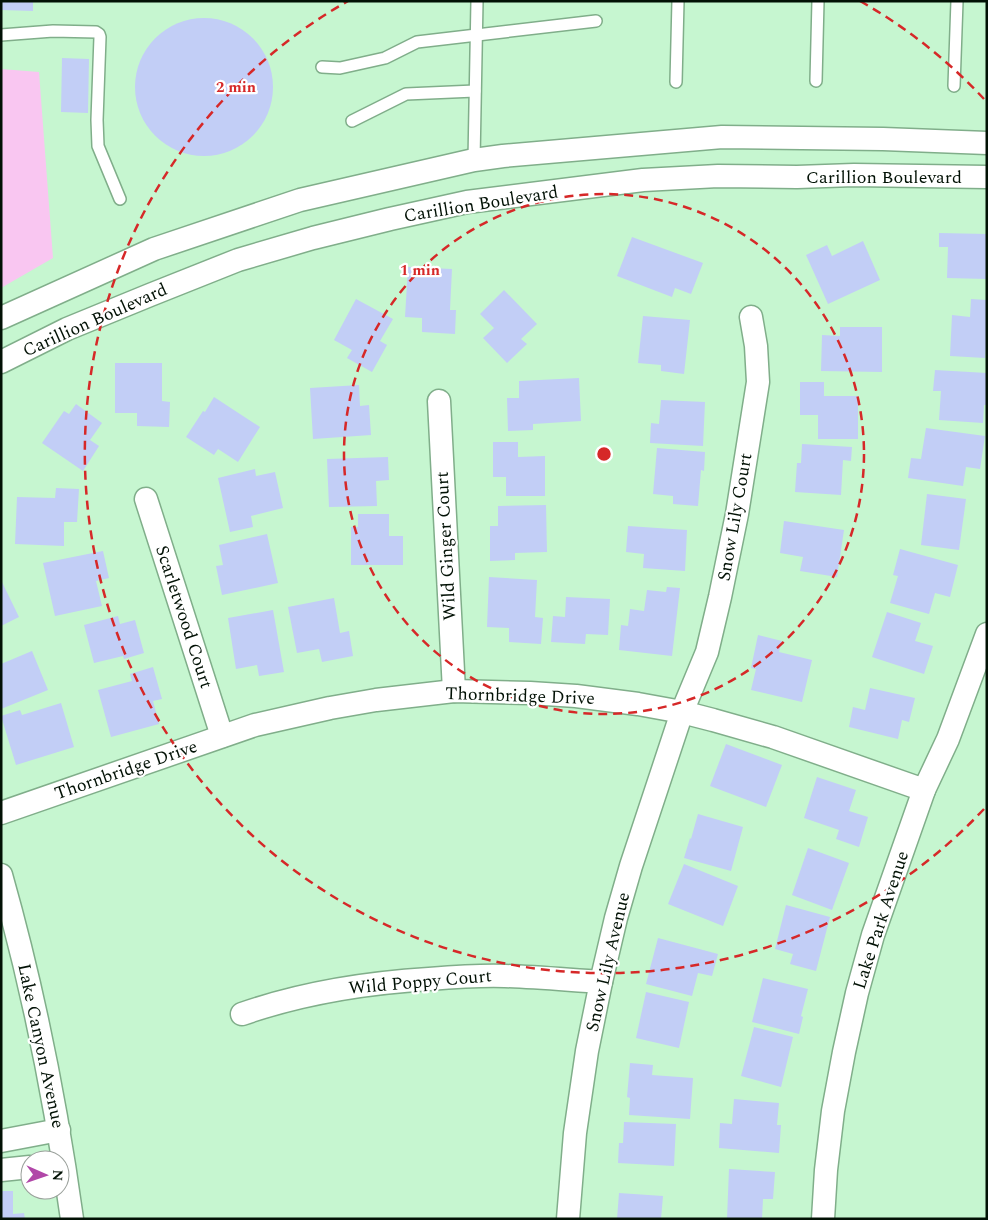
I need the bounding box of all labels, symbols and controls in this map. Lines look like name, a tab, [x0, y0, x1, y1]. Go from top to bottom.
text: 2 min	[216, 76, 256, 99]
street label: Carillion Boulevard	[806, 164, 962, 191]
street label: Carillion Boulevard	[402, 178, 560, 230]
text: 1 min	[400, 259, 440, 282]
street label: Carillion Boulevard	[18, 276, 172, 364]
centre of rings	[595, 445, 613, 463]
street label: Snow Lily Court	[710, 451, 760, 583]
street label: Wild Ginger Court	[429, 471, 463, 621]
street label: Scarletwood Court	[148, 542, 220, 692]
street label: Thornbridge Drive	[445, 680, 595, 712]
street label: Thornbridge Drive	[51, 733, 201, 807]
street label: Lake Park Avenue	[846, 847, 916, 993]
street label: Snow Lily Avenue	[579, 889, 637, 1035]
street label: Lake Canyon Avenue	[10, 961, 72, 1131]
street label: Wild Poppy Court	[347, 962, 493, 1002]
north arrow	[20, 1150, 70, 1200]
text: N	[47, 1169, 68, 1182]

